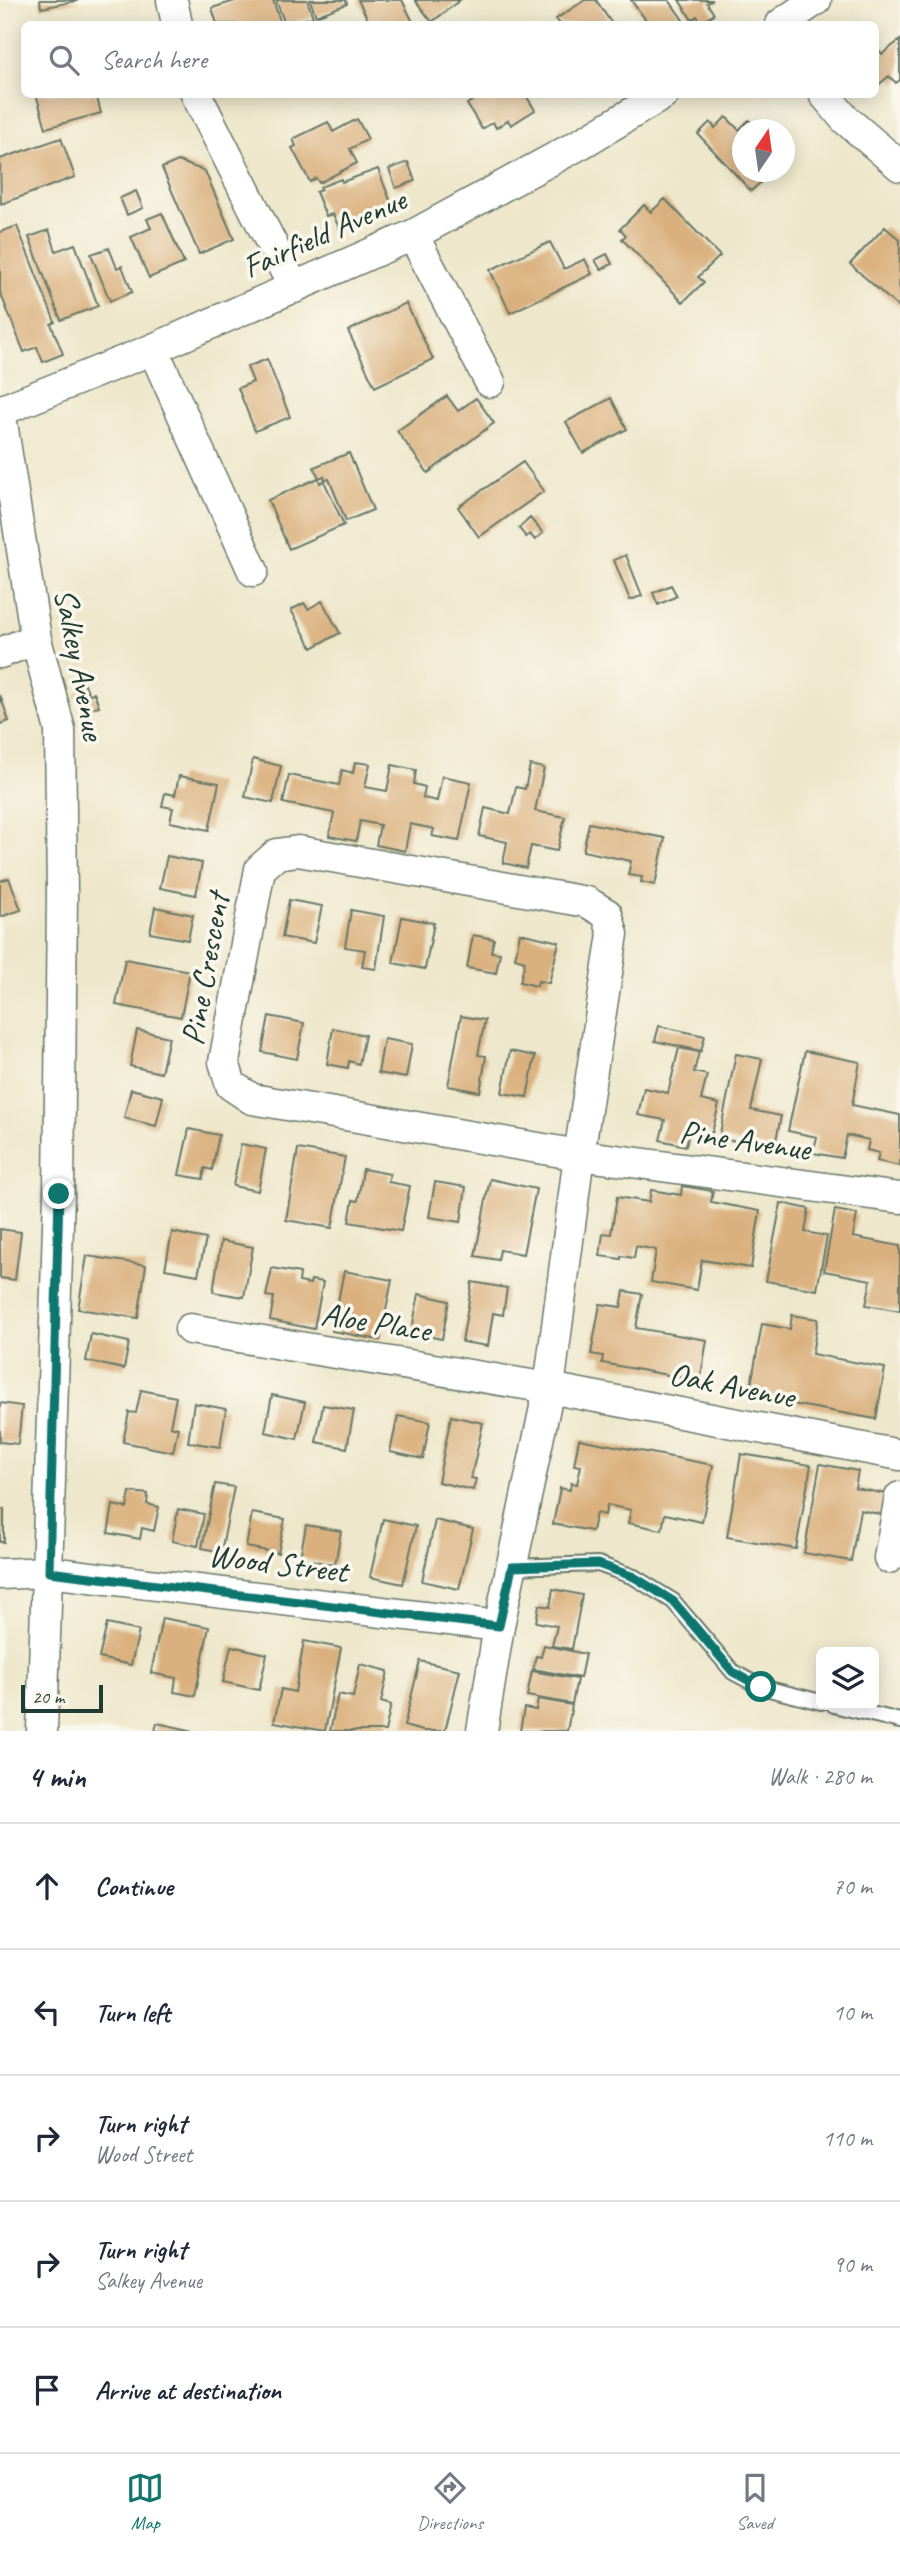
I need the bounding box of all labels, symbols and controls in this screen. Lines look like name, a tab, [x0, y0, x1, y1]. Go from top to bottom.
search box	[21, 21, 879, 98]
icon: search	[45, 41, 83, 79]
text: Search here	[101, 43, 207, 76]
north arrow	[732, 119, 795, 182]
street label: Fairfield Avenue	[236, 177, 414, 288]
street label: Salkey Avenue	[45, 585, 116, 746]
street label: Pine Crescent	[171, 886, 240, 1048]
street label: Pine Avenue	[677, 1110, 815, 1170]
route end	[43, 1178, 74, 1209]
street label: Aloe Place	[318, 1293, 436, 1352]
street label: Oak Avenue	[666, 1352, 800, 1418]
street label: Wood Street	[206, 1534, 353, 1593]
map controls	[816, 1647, 879, 1710]
button: layers	[816, 1647, 879, 1710]
route start	[745, 1671, 776, 1702]
scale bar	[21, 1682, 103, 1714]
text: 20 m	[32, 1685, 64, 1709]
text: 4 min	[28, 1758, 85, 1796]
text: Walk · 280 m	[768, 1762, 872, 1791]
icon: ahead	[28, 1867, 66, 1905]
text: Continue	[95, 1870, 173, 1903]
text: 70 m	[833, 1872, 872, 1901]
icon: left	[28, 1993, 66, 2031]
text: Turn left	[95, 1996, 170, 2029]
text: 10 m	[833, 1998, 872, 2027]
text: Turn right	[95, 2107, 186, 2140]
icon: right	[28, 2119, 66, 2157]
text: 110 m	[823, 2124, 872, 2153]
text: Wood Street	[95, 2140, 192, 2169]
text: Turn right	[95, 2233, 186, 2266]
icon: right	[28, 2245, 66, 2283]
text: 90 m	[833, 2250, 872, 2279]
text: Salkey Avenue	[95, 2266, 202, 2295]
icon: arrive	[28, 2371, 66, 2409]
text: Arrive at destination	[95, 2374, 281, 2407]
tab: Map	[126, 2469, 164, 2535]
tab: Directions	[417, 2469, 483, 2535]
tab: Saved	[736, 2469, 774, 2535]

